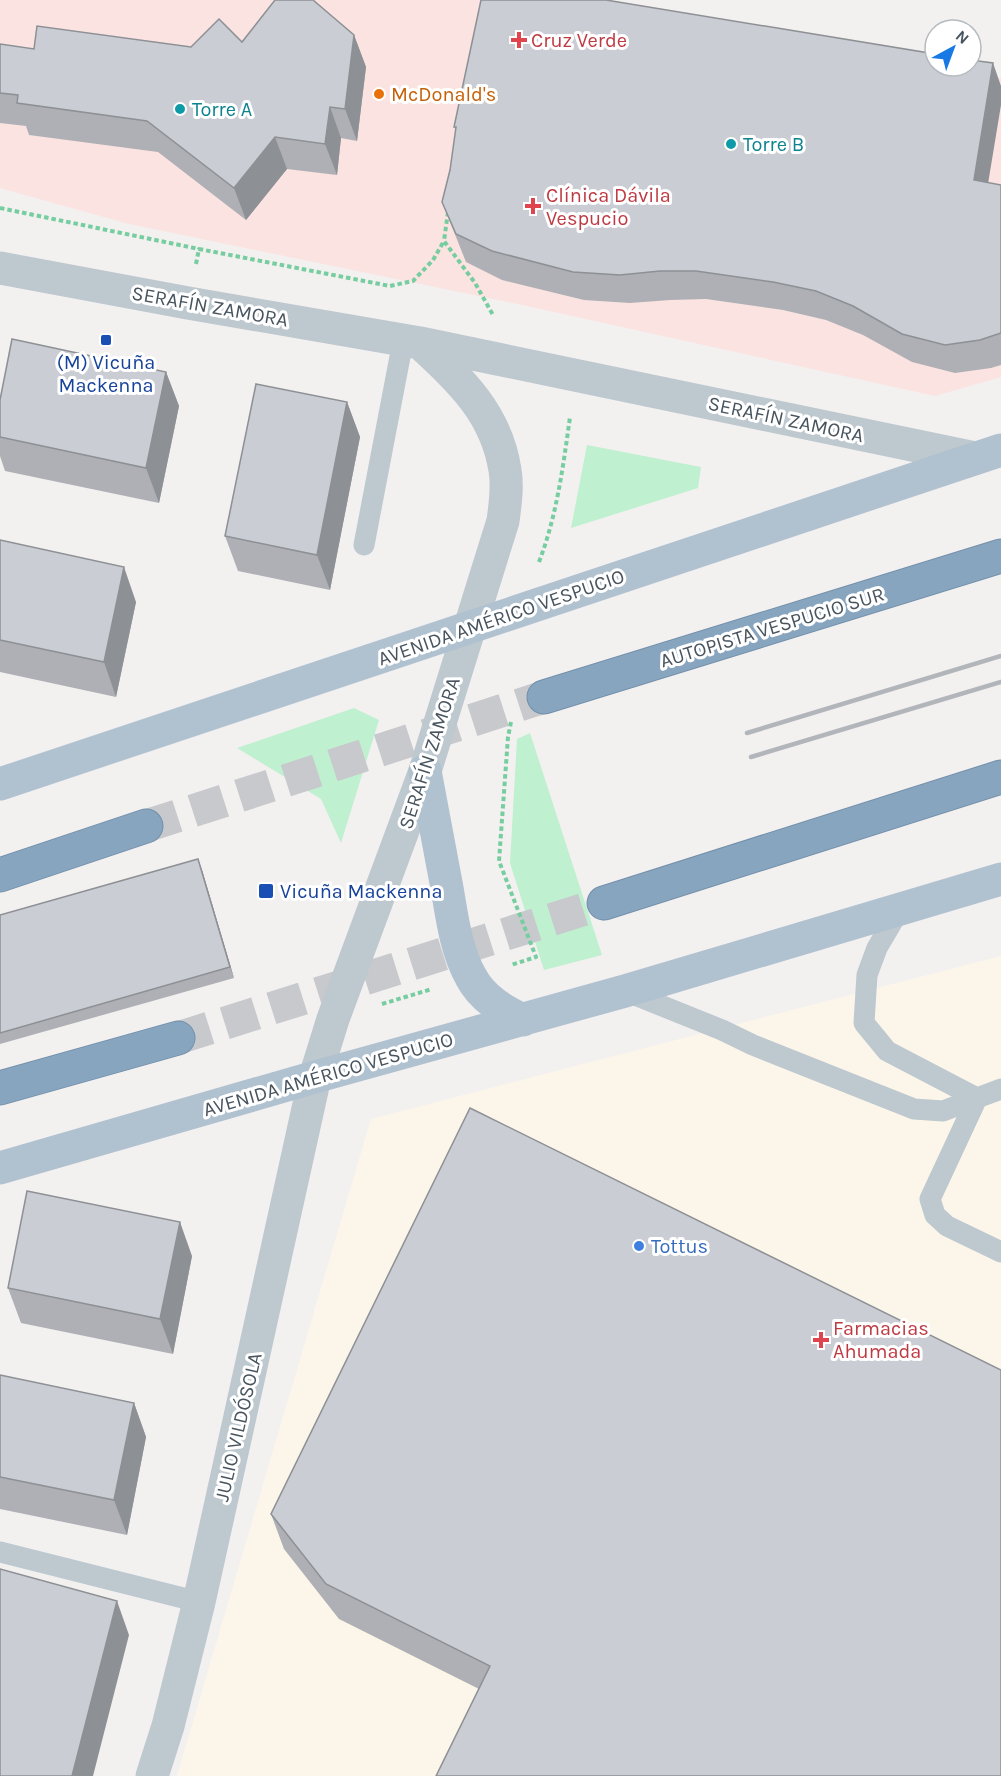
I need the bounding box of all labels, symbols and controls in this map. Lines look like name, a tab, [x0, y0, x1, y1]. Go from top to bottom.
north arrow	[923, 18, 983, 78]
text: N	[952, 26, 973, 48]
place label: Cruz Verde	[531, 29, 627, 52]
marker: Cruz Verde	[512, 33, 526, 47]
place label: McDonald's	[391, 83, 496, 106]
marker: McDonald's	[372, 87, 386, 101]
place label: Torre A	[192, 98, 252, 121]
marker: Torre A	[173, 102, 187, 116]
place label: Torre B	[743, 133, 804, 156]
marker: Torre B	[724, 137, 738, 151]
place label: Clínica Dávila Vespucio	[546, 184, 671, 230]
marker: Clínica Dávila Vespucio	[524, 197, 542, 215]
street label: SERAFÍN ZAMORA	[130, 280, 290, 332]
marker: (M) Vicuña Mackenna	[99, 333, 113, 347]
place label: (M) Vicuña Mackenna	[57, 351, 155, 397]
street label: SERAFÍN ZAMORA	[706, 391, 866, 447]
street label: AVENIDA AMÉRICO VESPUCIO	[375, 563, 627, 671]
street label: AUTOPISTA VESPUCIO SUR	[657, 582, 887, 673]
street label: SERAFÍN ZAMORA	[393, 674, 465, 832]
place label: Vicuña Mackenna	[280, 880, 442, 903]
marker: Vicuña Mackenna	[257, 882, 275, 900]
street label: AVENIDA AMÉRICO VESPUCIO	[200, 1027, 456, 1121]
place label: Tottus	[651, 1235, 708, 1258]
marker: Tottus	[632, 1239, 646, 1253]
place label: Farmacias Ahumada	[833, 1317, 929, 1363]
marker: Farmacias Ahumada	[814, 1333, 828, 1347]
street label: JULIO VILDÓSOLA	[209, 1350, 267, 1504]

